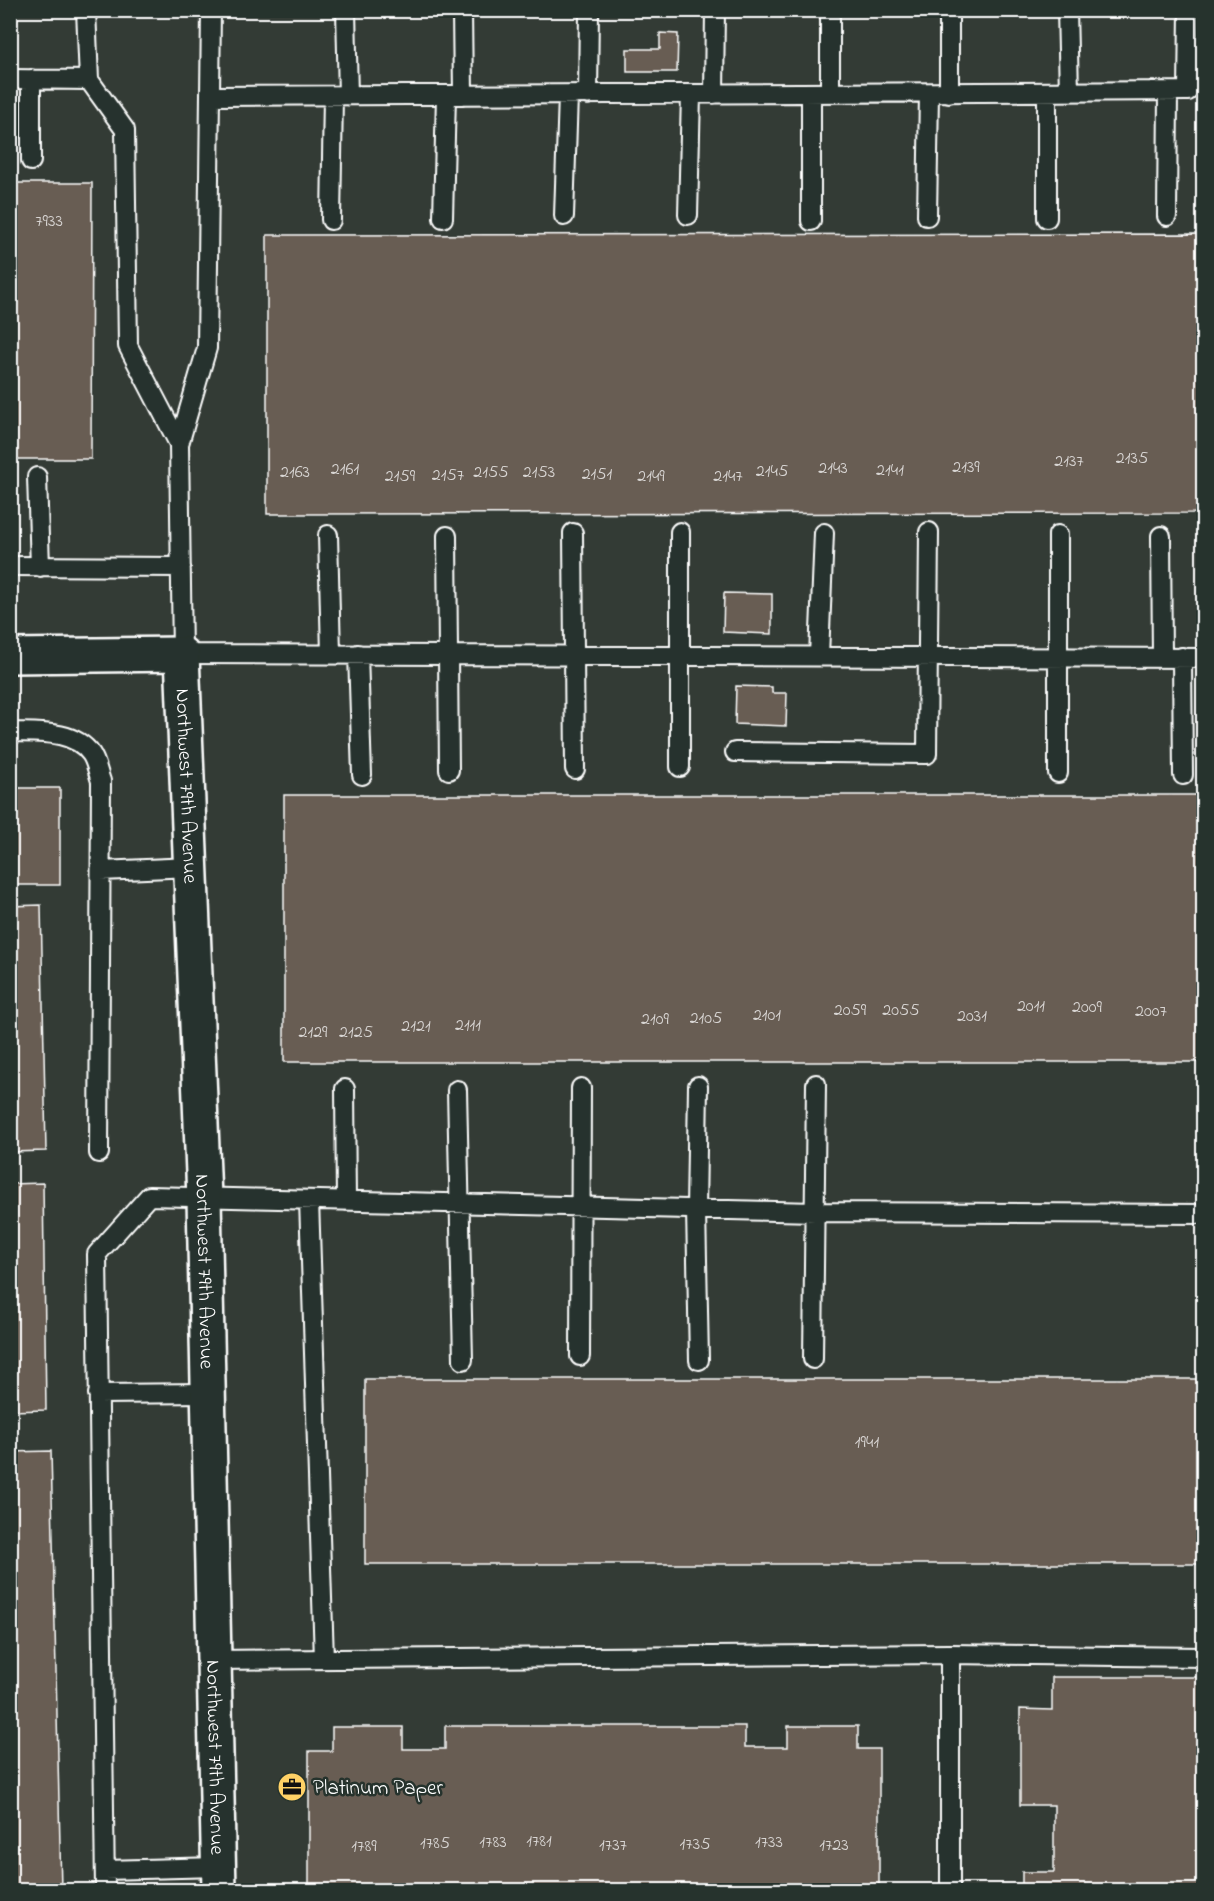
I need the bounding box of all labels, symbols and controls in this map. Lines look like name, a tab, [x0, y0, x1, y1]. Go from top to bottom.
house number: 7933	[35, 209, 63, 235]
house number: 2135	[1116, 446, 1148, 472]
house number: 2137	[1054, 449, 1084, 475]
house number: 2139	[952, 455, 980, 481]
house number: 2143	[818, 456, 848, 482]
house number: 2161	[331, 457, 359, 483]
house number: 2141	[876, 458, 904, 484]
house number: 2145	[756, 459, 788, 485]
house number: 2163	[280, 460, 310, 486]
house number: 2155	[473, 460, 509, 486]
house number: 2153	[523, 460, 555, 486]
house number: 2151	[582, 462, 613, 488]
house number: 2157	[432, 463, 465, 489]
house number: 2159	[385, 464, 416, 490]
house number: 2149	[637, 464, 665, 490]
house number: 2147	[713, 464, 743, 490]
street label: Northwest 79th Avenue	[166, 688, 204, 885]
house number: 2011	[1017, 994, 1045, 1020]
house number: 2009	[1072, 995, 1103, 1021]
house number: 2059	[834, 998, 867, 1024]
house number: 2055	[882, 998, 920, 1024]
house number: 2007	[1135, 999, 1168, 1025]
house number: 2101	[753, 1003, 781, 1029]
house number: 2031	[957, 1004, 987, 1030]
house number: 2105	[690, 1006, 722, 1032]
house number: 2109	[641, 1007, 670, 1033]
house number: 2111	[455, 1013, 481, 1039]
house number: 2121	[401, 1014, 431, 1040]
house number: 2129	[298, 1020, 328, 1046]
house number: 2125	[339, 1020, 373, 1046]
street label: Northwest 79th Avenue	[186, 1174, 221, 1370]
house number: 1941	[855, 1430, 879, 1456]
street label: Northwest 79th Avenue	[197, 1660, 231, 1856]
office icon: Platinum Paper	[276, 1771, 308, 1803]
place label: Platinum Paper	[313, 1774, 444, 1804]
house number: 1781	[526, 1829, 552, 1855]
house number: 1783	[479, 1830, 507, 1856]
house number: 1733	[755, 1830, 783, 1856]
house number: 1785	[420, 1831, 450, 1857]
house number: 1735	[680, 1832, 710, 1858]
house number: 1737	[599, 1833, 628, 1859]
house number: 1723	[819, 1833, 849, 1859]
house number: 1789	[351, 1834, 377, 1860]

